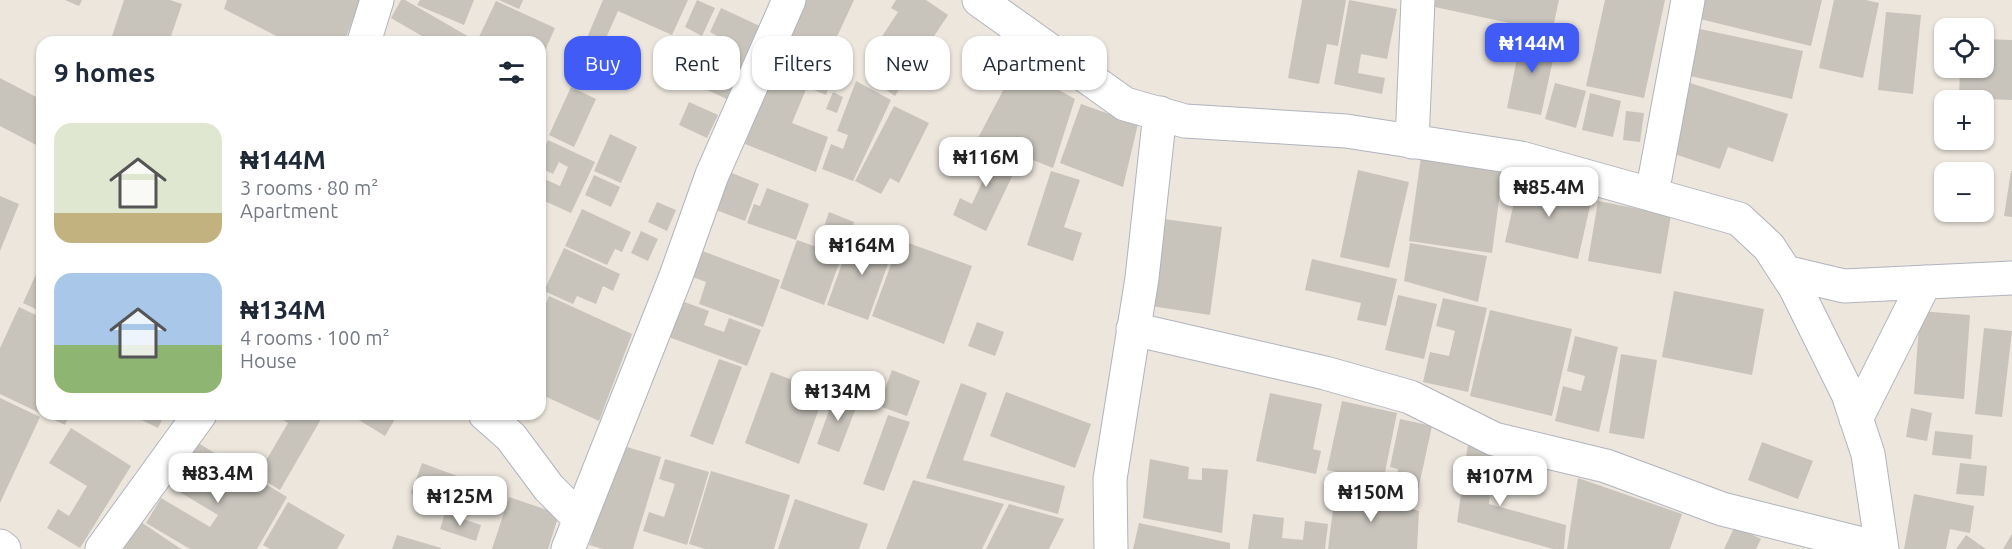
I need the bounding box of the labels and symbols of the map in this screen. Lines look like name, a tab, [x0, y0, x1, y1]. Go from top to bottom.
pin: ₦144M	[1490, 23, 1574, 74]
pin: ₦116M	[944, 137, 1028, 188]
pin: ₦85.4M	[1500, 167, 1598, 218]
pin: ₦164M	[820, 225, 904, 276]
pin: ₦134M	[796, 371, 880, 422]
pin: ₦83.4M	[169, 453, 267, 504]
pin: ₦107M	[1458, 456, 1542, 507]
pin: ₦150M	[1329, 472, 1413, 523]
pin: ₦125M	[418, 476, 502, 527]

